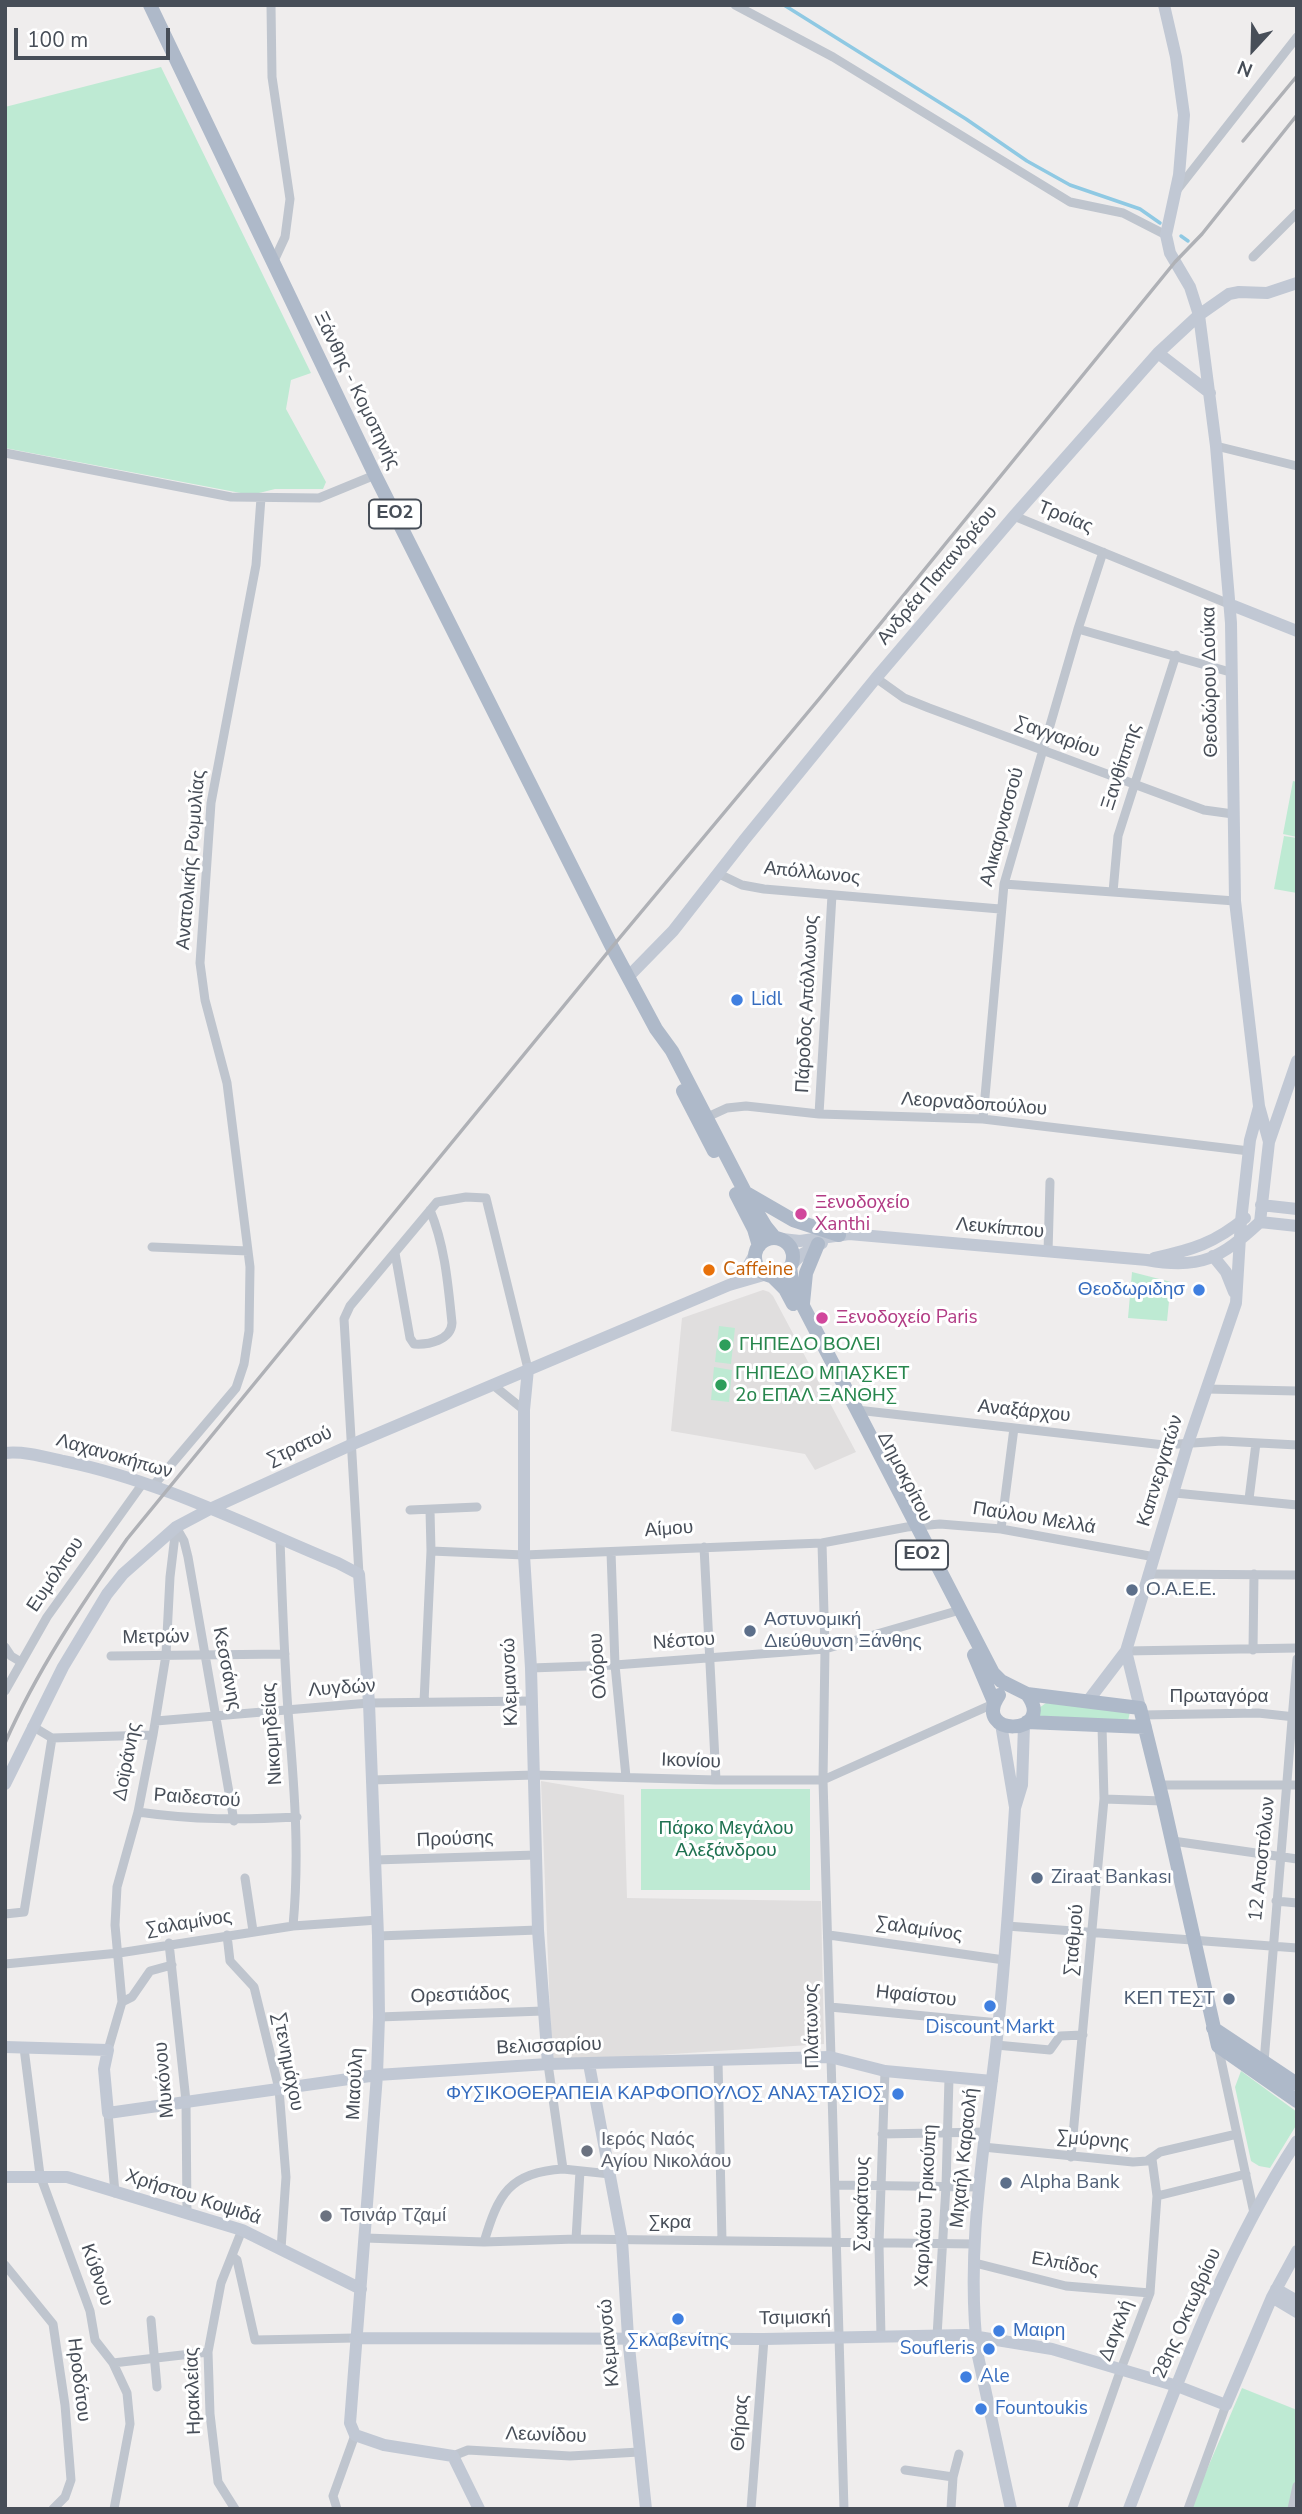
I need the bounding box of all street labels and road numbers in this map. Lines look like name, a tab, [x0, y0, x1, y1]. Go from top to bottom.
street label: Ξάνθης - Κομοτηνής	[308, 309, 404, 473]
street label: Τροίας	[1034, 497, 1096, 539]
road number: ΕΟ2	[369, 500, 421, 528]
street label: Ανδρέα Παπανδρέου	[873, 502, 1003, 650]
street label: Θεοδώρου Δούκα	[1198, 606, 1224, 758]
street label: Σαγγαρίου	[1012, 712, 1102, 764]
street label: Ξανθίππης	[1097, 721, 1147, 813]
street label: Αλικαρνασσού	[976, 765, 1030, 889]
street label: Ανατολικής Ρωμυλίας	[173, 769, 211, 951]
street label: Απόλλωνος	[763, 858, 861, 890]
street label: Πάροδος Απόλλωνος	[792, 914, 824, 1094]
street label: Λεορναδοπούλου	[900, 1089, 1048, 1121]
street label: Λευκίππου	[955, 1214, 1045, 1244]
street label: Αναξάρχου	[977, 1396, 1071, 1428]
street label: Καπνεργατών	[1133, 1412, 1189, 1530]
street label: Στρατού	[264, 1422, 336, 1472]
street label: Δημοκρίτου	[872, 1428, 936, 1526]
street label: Λαχανοκήπων	[53, 1430, 175, 1484]
street label: Παύλου Μελλά	[971, 1498, 1097, 1540]
street label: Αίμου	[644, 1517, 694, 1543]
street label: Ευμόλπου	[23, 1533, 89, 1617]
road number: ΕΟ2	[896, 1540, 948, 1570]
street label: Κεσσάνης	[207, 1625, 245, 1713]
street label: Μετρών	[122, 1626, 190, 1650]
street label: Νέστου	[652, 1628, 716, 1656]
street label: Ολόρου	[585, 1632, 613, 1700]
street label: Κλεμανσώ	[498, 1637, 524, 1727]
street label: Λυγδών	[308, 1675, 376, 1703]
street label: Νικομηδείας	[258, 1682, 288, 1786]
street label: Πρωταγόρα	[1169, 1686, 1269, 1708]
street label: Δοϊράνης	[109, 1721, 147, 1803]
street label: Ικονίου	[661, 1750, 721, 1774]
street label: Ραιδεστού	[153, 1785, 241, 1813]
street label: 12 Αποστόλων	[1245, 1796, 1281, 1922]
street label: Προύσης	[416, 1827, 494, 1853]
street label: Σταθμού	[1061, 1903, 1089, 1977]
street label: Σαλαμίνος	[144, 1906, 234, 1942]
street label: Σαλαμίνος	[874, 1913, 964, 1947]
street label: Ηφαίστου	[874, 1981, 958, 2013]
street label: Ορεστιάδος	[410, 1983, 510, 2009]
street label: Πλάτωνος	[801, 1983, 825, 2069]
street label: Στενημάχου	[266, 2011, 308, 2113]
street label: Βελισσαρίου	[496, 2034, 602, 2060]
street label: Μυκόνου	[150, 2041, 180, 2119]
street label: Μιαούλη	[343, 2047, 369, 2121]
street label: Μιχαήλ Καραολή	[946, 2087, 984, 2229]
street label: Χαριλάου Τρικούπη	[911, 2124, 943, 2288]
street label: Σμύρνης	[1056, 2126, 1130, 2156]
street label: Σωκράτους	[851, 2156, 875, 2252]
street label: Χρήστου Κοψιδά	[122, 2165, 264, 2231]
street label: Σκρα	[649, 2212, 691, 2234]
street label: Κύθνου	[75, 2241, 117, 2309]
street label: 28ης Οκτωβρίου	[1149, 2245, 1227, 2383]
street label: Ελπίδος	[1030, 2248, 1100, 2282]
street label: Δαγκλή	[1095, 2297, 1139, 2365]
street label: Κλεμανσώ	[595, 2298, 625, 2388]
street label: Τσιμισκή	[759, 2307, 831, 2331]
street label: Ηροδότου	[62, 2337, 94, 2423]
street label: Ηρακλείας	[181, 2347, 207, 2435]
street label: Θήρας	[728, 2394, 754, 2452]
street label: Λεωνίδου	[505, 2423, 587, 2449]

